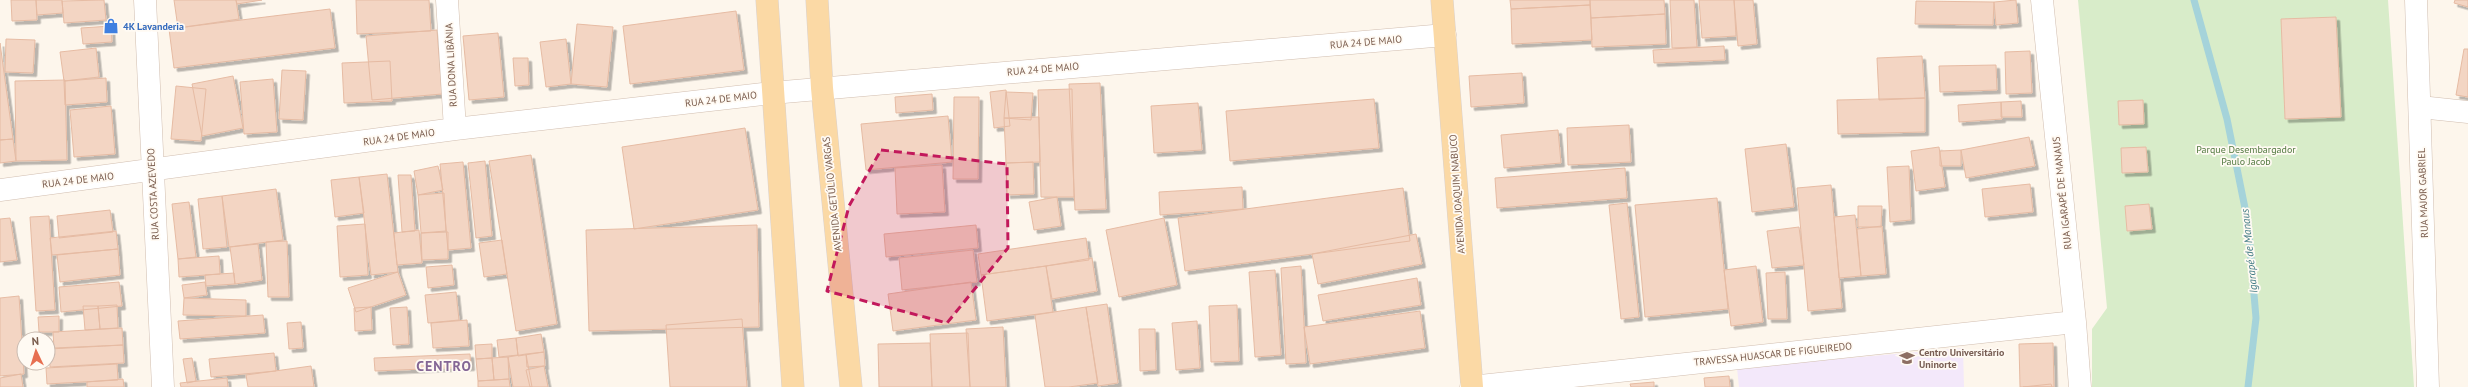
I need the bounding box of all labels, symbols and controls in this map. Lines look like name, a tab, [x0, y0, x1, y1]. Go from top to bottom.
shop icon: 4K Lavanderia	[102, 17, 120, 35]
place label: 4K Lavanderia	[123, 20, 184, 33]
street label: RUA DONA LIBÂNIA	[442, 23, 460, 107]
street label: RUA 24 DE MAIO	[1329, 32, 1403, 52]
street label: RUA 24 DE MAIO	[1006, 59, 1080, 79]
street label: RUA 24 DE MAIO	[684, 88, 758, 110]
street label: RUA 24 DE MAIO	[362, 126, 436, 148]
street label: AVENIDA JOAQUIM NABUCO	[1446, 134, 1468, 254]
street label: AVENIDA GETÚLIO VARGAS	[820, 136, 844, 252]
street label: RUA IGARAPÉ DE MANAUS	[2050, 136, 2074, 250]
park label: Parque Desembargador Paulo Jacob	[2196, 143, 2296, 168]
street label: RUA COSTA AZEVEDO	[144, 148, 162, 240]
street label: RUA MAJOR GABRIEL	[2415, 148, 2431, 238]
street label: RUA 24 DE MAIO	[41, 169, 115, 191]
water label: Igarapé de Manaus	[2238, 207, 2260, 294]
north arrow	[16, 331, 56, 371]
text: N	[31, 334, 39, 348]
street label: TRAVESSA HUASCAR DE FIGUEIREDO	[1693, 339, 1853, 369]
place label: Centro Universitário Uninorte	[1919, 346, 2005, 371]
school or university icon: Centro Universitário Uninorte	[1898, 349, 1916, 367]
district label: CENTRO	[416, 357, 472, 375]

